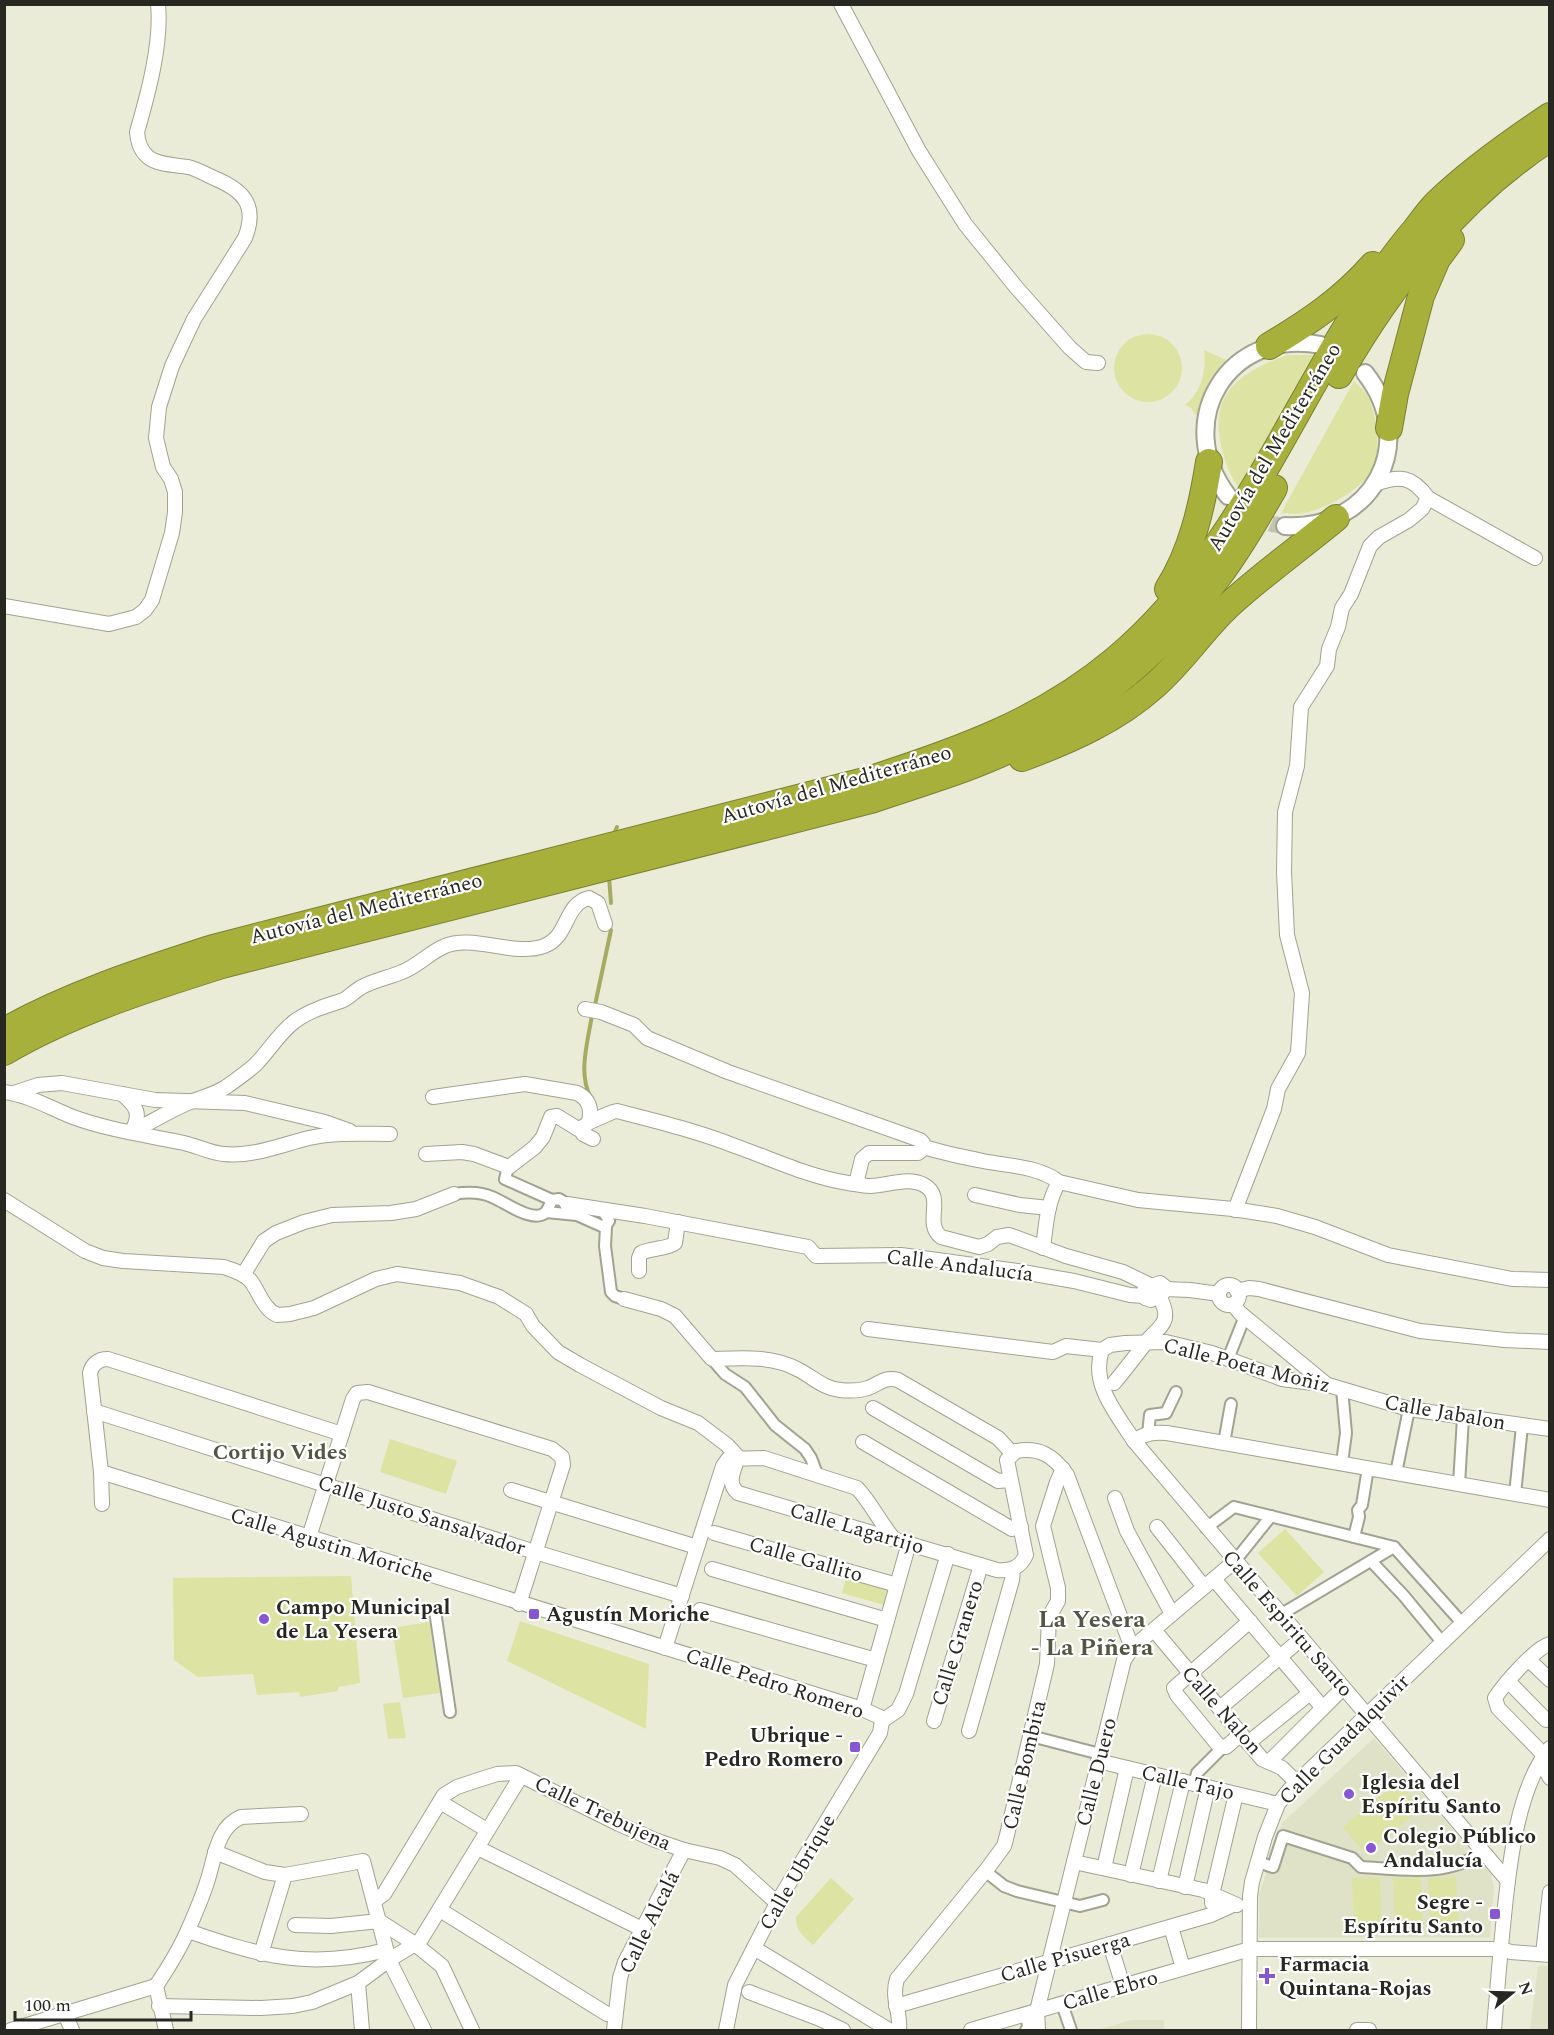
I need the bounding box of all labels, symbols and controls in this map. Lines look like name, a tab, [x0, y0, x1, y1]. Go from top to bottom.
street label: Autovía del Mediterráneo	[1200, 337, 1350, 558]
street label: Autovía del Mediterráneo	[717, 737, 955, 833]
street label: Autovía del Mediterráneo	[247, 865, 486, 953]
street label: Calle Andalucía	[885, 1241, 1036, 1291]
street label: Calle Poeta Moñiz	[1160, 1330, 1334, 1402]
street label: Calle Jabalon	[1382, 1387, 1508, 1439]
district label: Cortijo Vides	[213, 1436, 347, 1469]
street label: Calle Justo Sansalvador	[314, 1467, 530, 1565]
street label: Calle Lagartijo	[786, 1495, 928, 1563]
street label: Calle Agustin Moriche	[226, 1500, 437, 1592]
street label: Calle Gallito	[745, 1528, 866, 1591]
street label: Calle Espiritu Santo	[1214, 1543, 1361, 1705]
street label: Calle Granero	[924, 1576, 992, 1710]
place label: Campo Municipal de La Yesera	[276, 1592, 451, 1648]
place label: Agustín Moriche	[546, 1599, 710, 1631]
district label: La Yesera - La Piñera	[1031, 1602, 1154, 1666]
marker: Agustín Moriche	[527, 1607, 541, 1621]
marker: Campo Municipal de La Yesera	[257, 1612, 271, 1626]
street label: Calle Pedro Romero	[681, 1640, 868, 1728]
street label: Calle Nalon	[1173, 1659, 1269, 1763]
street label: Calle Guadalquivir	[1272, 1667, 1418, 1813]
street label: Calle Bombita	[994, 1696, 1056, 1833]
street label: Calle Duero	[1068, 1714, 1126, 1830]
place label: Ubrique - Pedro Romero	[704, 1720, 843, 1776]
marker: Ubrique - Pedro Romero	[848, 1740, 862, 1754]
street label: Calle Tajo	[1138, 1757, 1238, 1809]
place label: Iglesia del Espíritu Santo	[1361, 1767, 1501, 1823]
street label: Calle Trebujena	[529, 1768, 677, 1860]
marker: Iglesia del Espíritu Santo	[1342, 1787, 1356, 1801]
street label: Calle Ubrique	[751, 1808, 844, 1937]
place label: Colegio Público Andalucía	[1383, 1821, 1536, 1877]
marker: Colegio Público Andalucía	[1364, 1841, 1378, 1855]
street label: Calle Alcalá	[611, 1865, 689, 1980]
place label: Segre - Espíritu Santo	[1343, 1887, 1483, 1943]
marker: Segre - Espíritu Santo	[1488, 1907, 1502, 1921]
street label: Calle Pisuerga	[996, 1924, 1135, 1992]
place label: Farmacia Quintana-Rojas	[1279, 1949, 1432, 2005]
street label: Calle Ebro	[1059, 1962, 1162, 2020]
north arrow	[1482, 1963, 1542, 2023]
marker: Farmacia Quintana-Rojas	[1260, 1969, 1274, 1983]
text: N	[1512, 1978, 1539, 1999]
scale bar	[15, 1984, 190, 2022]
text: 100 m	[24, 1992, 71, 2019]

